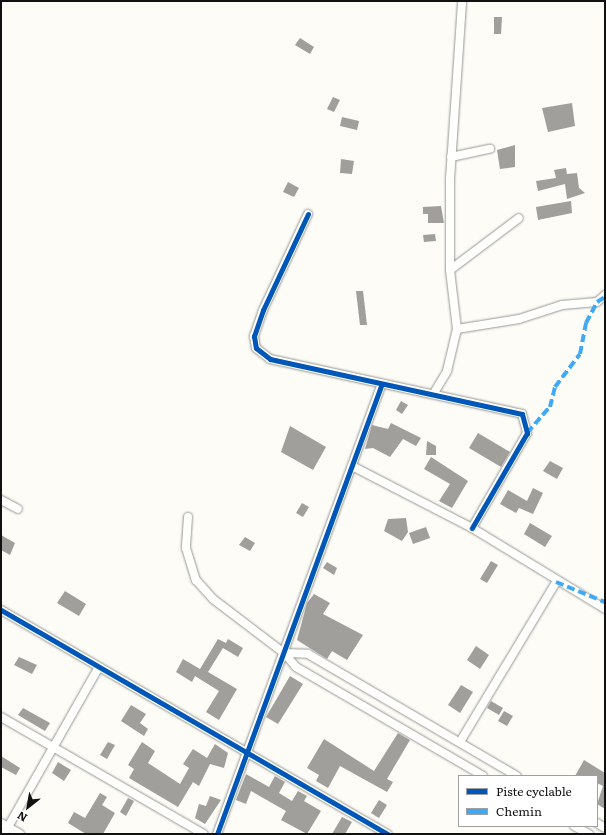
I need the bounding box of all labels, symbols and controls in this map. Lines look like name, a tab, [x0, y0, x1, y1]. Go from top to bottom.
legend	[458, 775, 598, 827]
text: Piste cyclable	[496, 782, 572, 800]
north arrow	[8, 787, 48, 827]
text: Chemin	[496, 802, 542, 820]
text: N	[14, 808, 30, 827]

